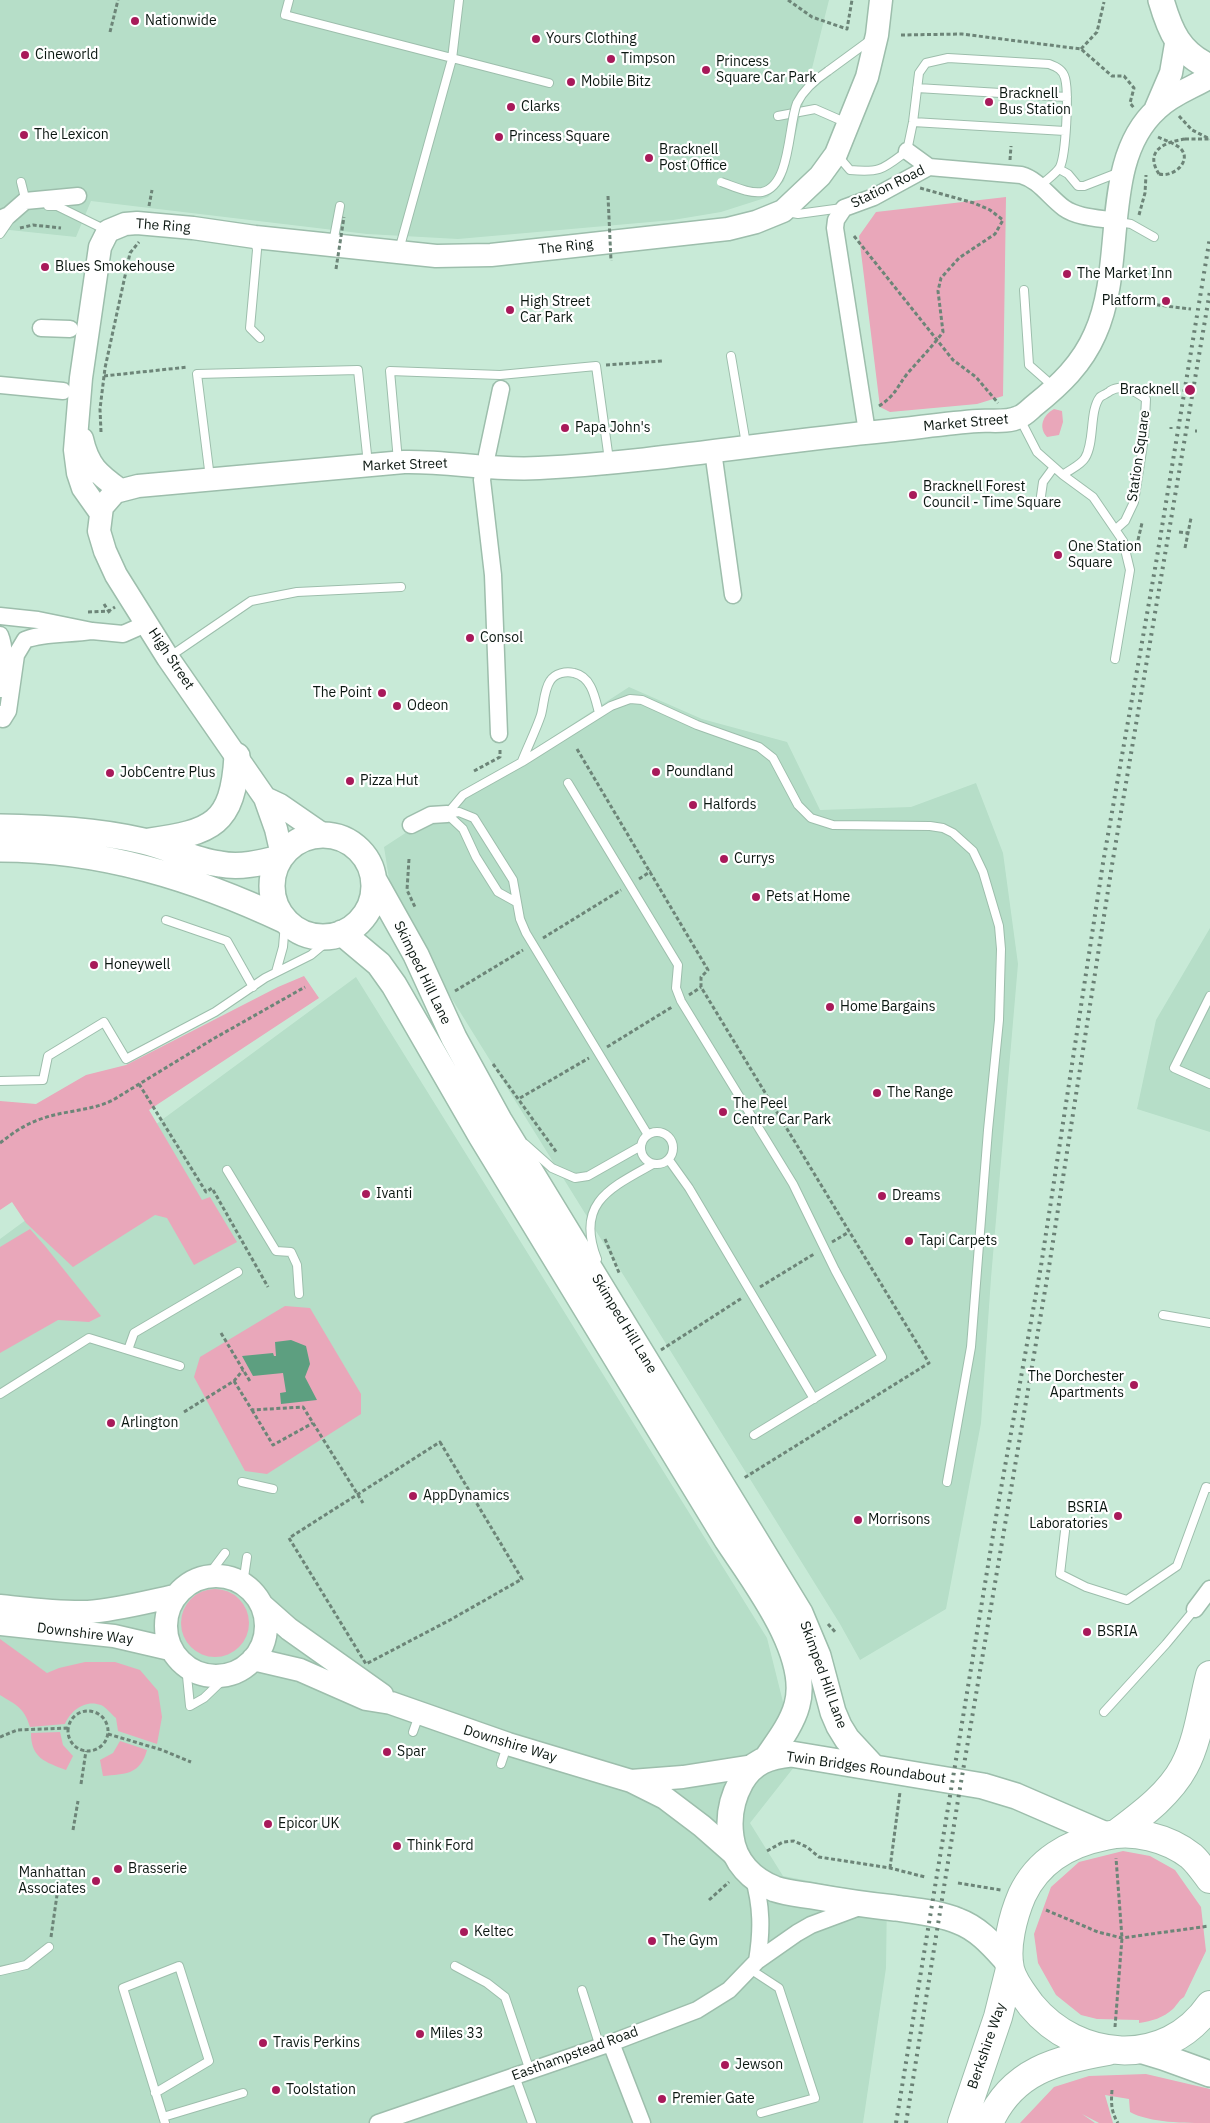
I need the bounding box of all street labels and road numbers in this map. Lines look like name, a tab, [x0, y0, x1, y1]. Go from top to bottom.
street label: Station Road	[848, 162, 928, 212]
street label: The Ring	[135, 216, 191, 236]
street label: The Ring	[538, 236, 594, 258]
street label: Station Square	[1124, 409, 1154, 503]
street label: Market Street	[923, 411, 1009, 435]
street label: Market Street	[362, 455, 448, 475]
street label: High Street	[144, 625, 198, 693]
street label: Skimped Hill Lane	[390, 919, 454, 1027]
street label: Skimped Hill Lane	[588, 1271, 660, 1377]
street label: Skimped Hill Lane	[796, 1619, 850, 1731]
street label: Downshire Way	[36, 1620, 134, 1648]
street label: Downshire Way	[461, 1722, 559, 1766]
street label: Twin Bridges Roundabout	[785, 1748, 947, 1788]
street label: Berkshire Way	[964, 2001, 1010, 2091]
street label: Easthampstead Road	[509, 2023, 641, 2085]

